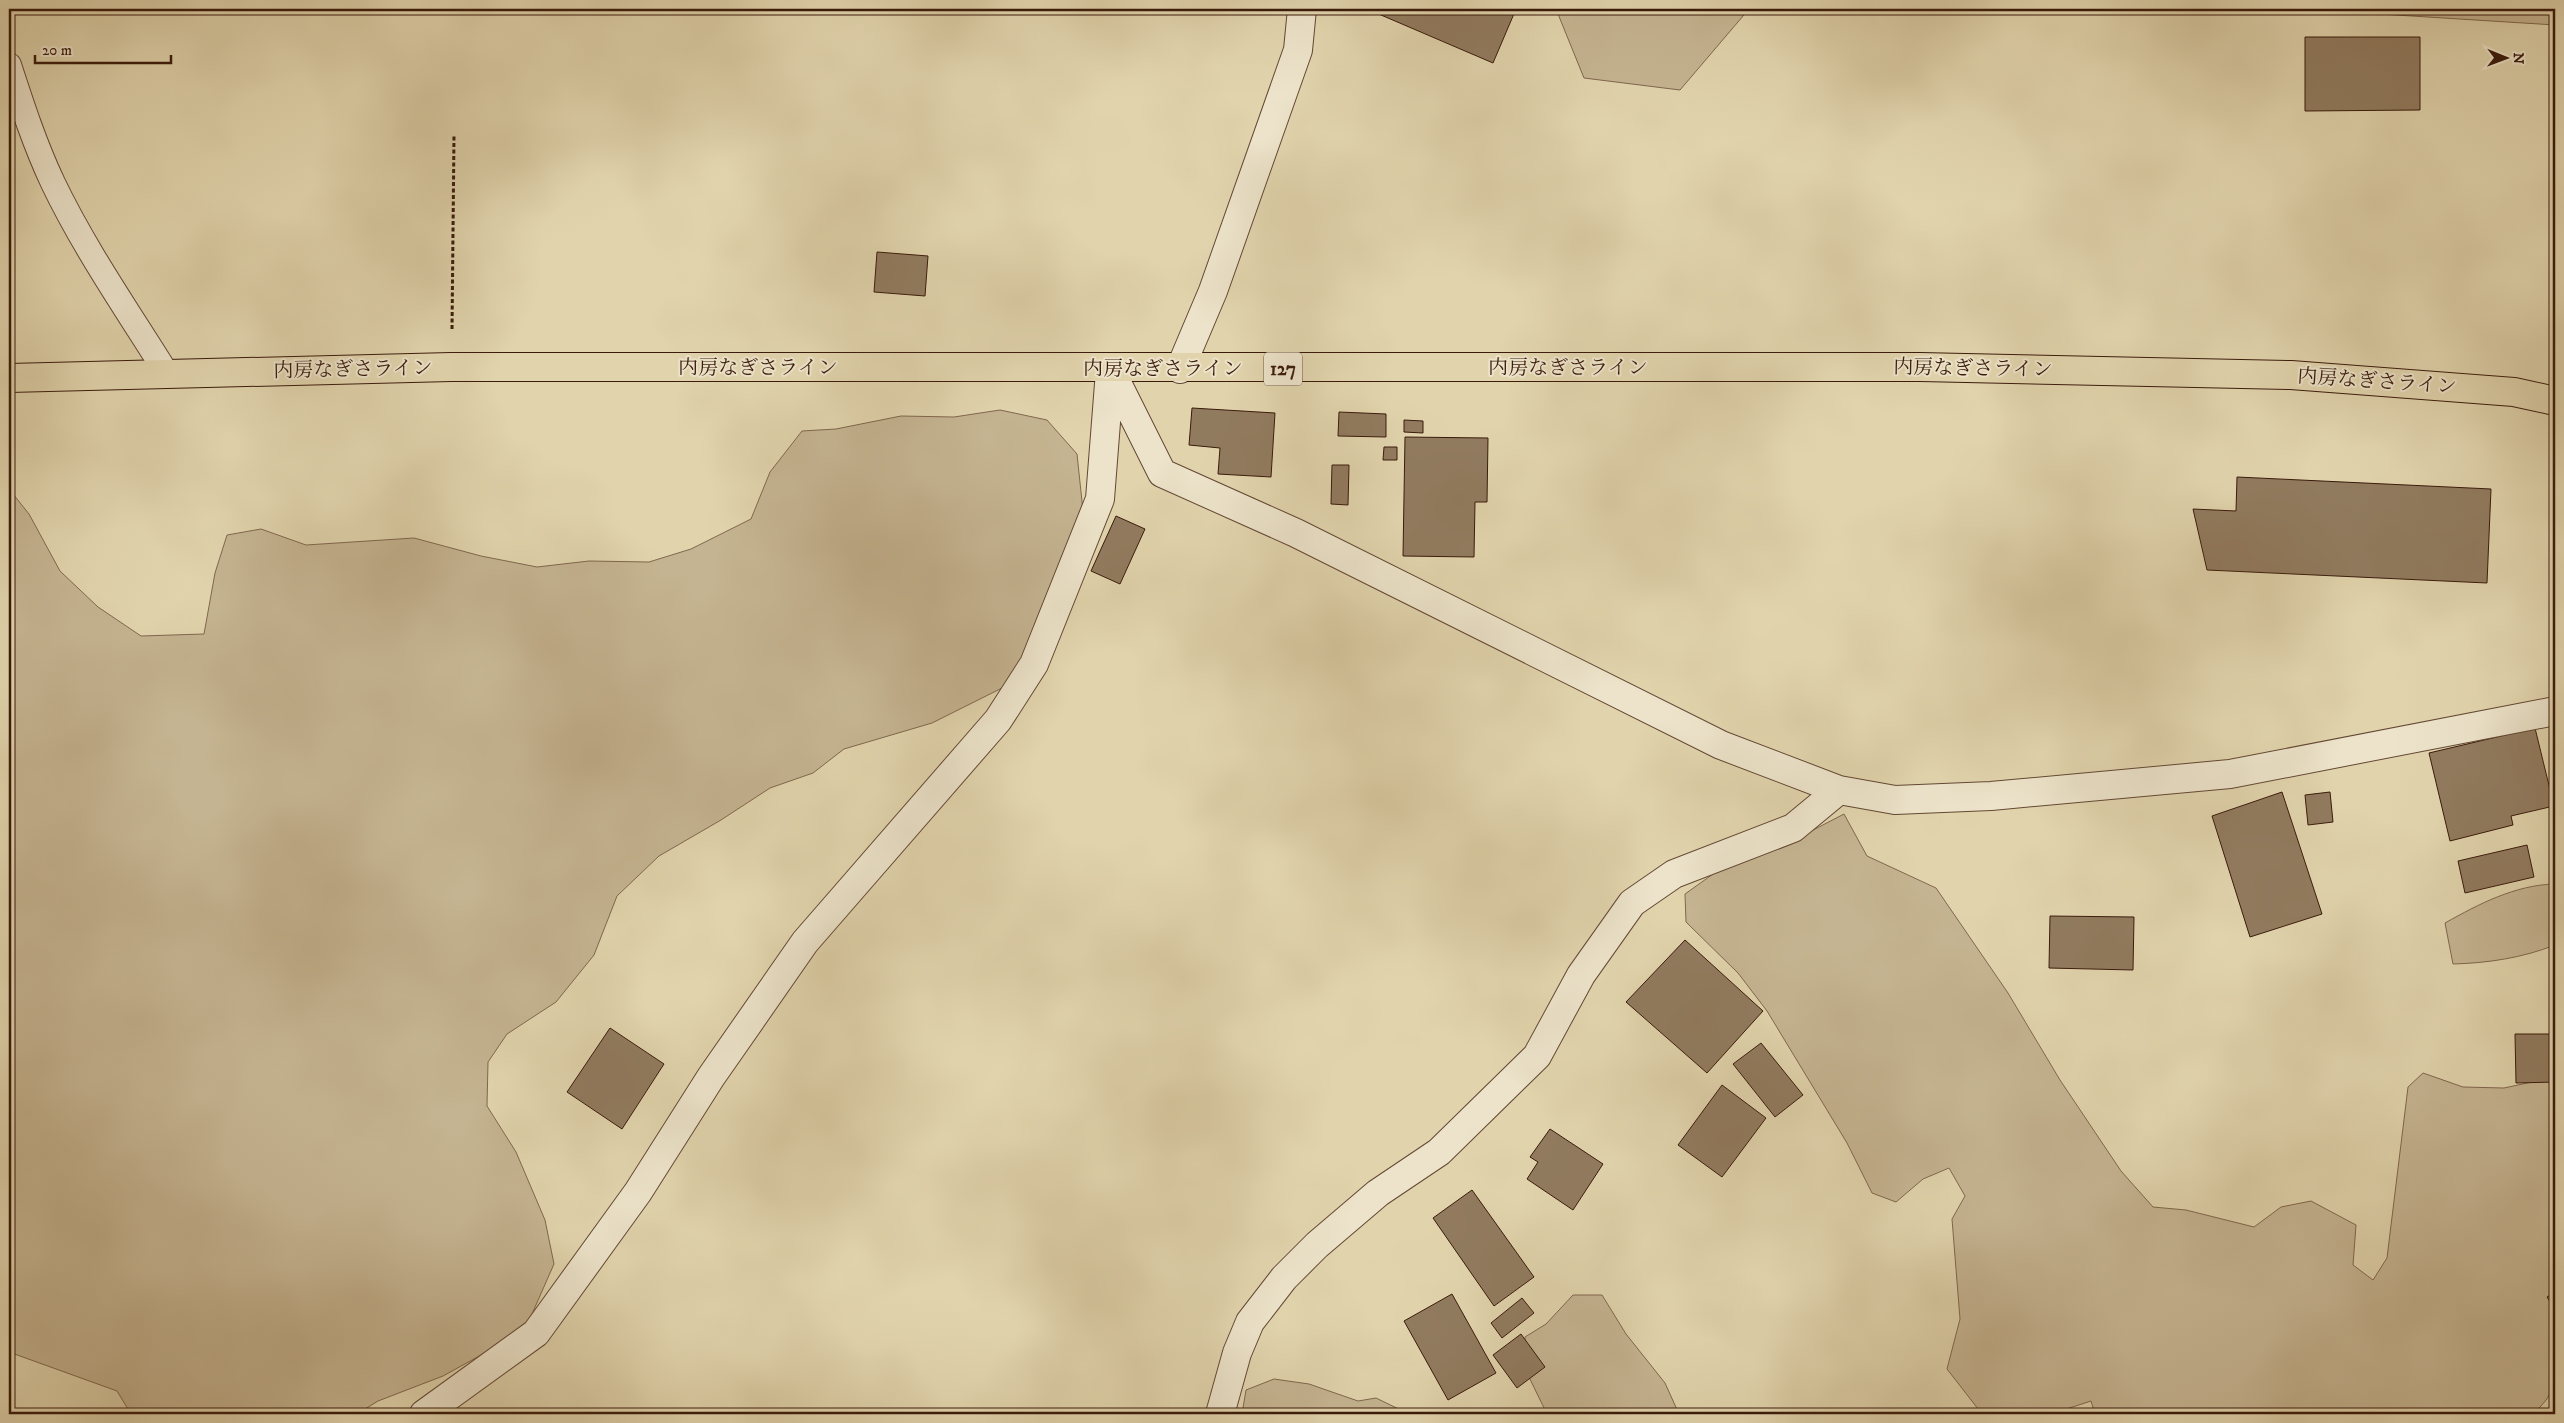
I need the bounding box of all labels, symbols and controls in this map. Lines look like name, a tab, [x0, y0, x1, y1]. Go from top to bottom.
scale bar	[35, 32, 171, 64]
north arrow	[2482, 32, 2532, 82]
text: 20 m	[42, 41, 72, 60]
text: N	[2509, 52, 2527, 65]
road number: 127	[1264, 352, 1302, 386]
street label: 内房なぎさライン	[1893, 355, 2053, 383]
street label: 内房なぎさライン	[273, 356, 433, 384]
street label: 内房なぎさライン	[678, 356, 838, 381]
street label: 内房なぎさライン	[1488, 356, 1648, 381]
street label: 内房なぎさライン	[1083, 357, 1243, 382]
street label: 内房なぎさライン	[2297, 364, 2457, 400]

